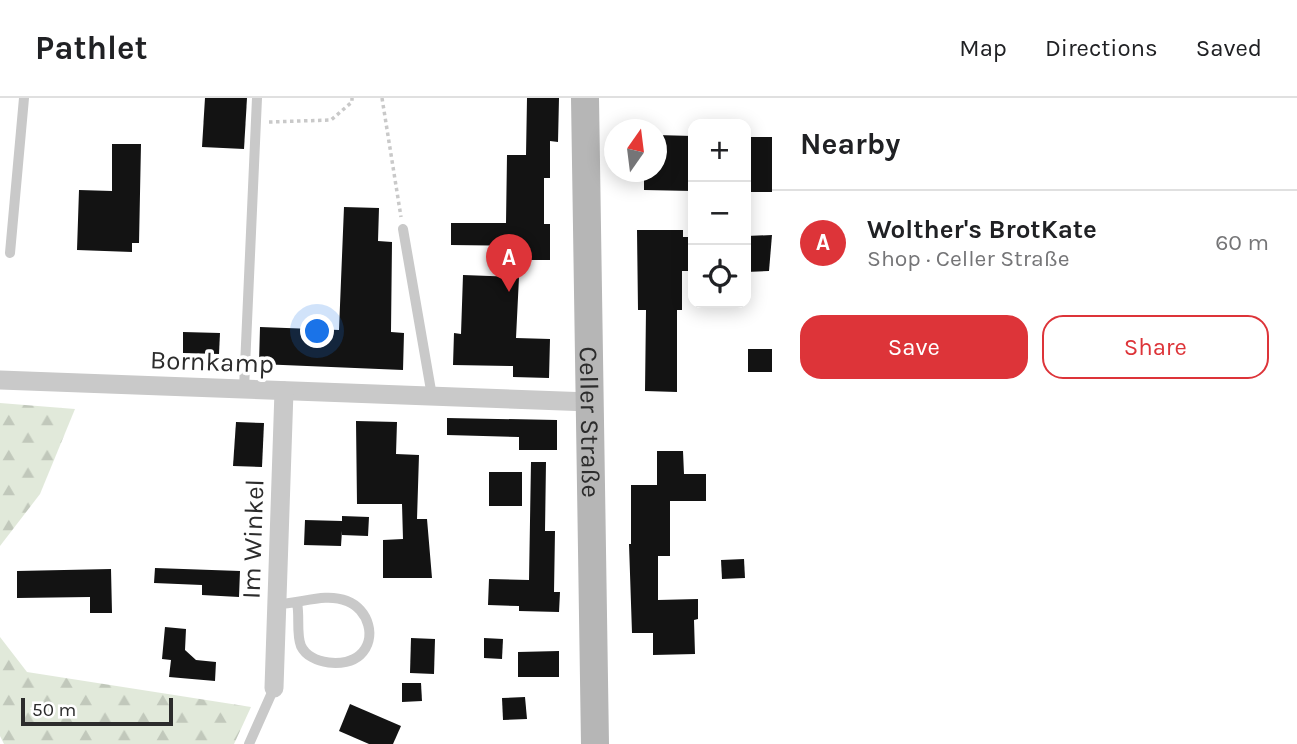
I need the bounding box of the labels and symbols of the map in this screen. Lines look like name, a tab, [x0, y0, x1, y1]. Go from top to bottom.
north arrow	[604, 119, 667, 182]
pin: A	[486, 234, 532, 292]
your location	[300, 314, 334, 348]
street label: Bornkamp	[150, 344, 274, 380]
street label: Celler Straße	[573, 346, 607, 498]
street label: Im Winkel	[235, 479, 271, 599]
scale bar	[21, 695, 173, 727]

